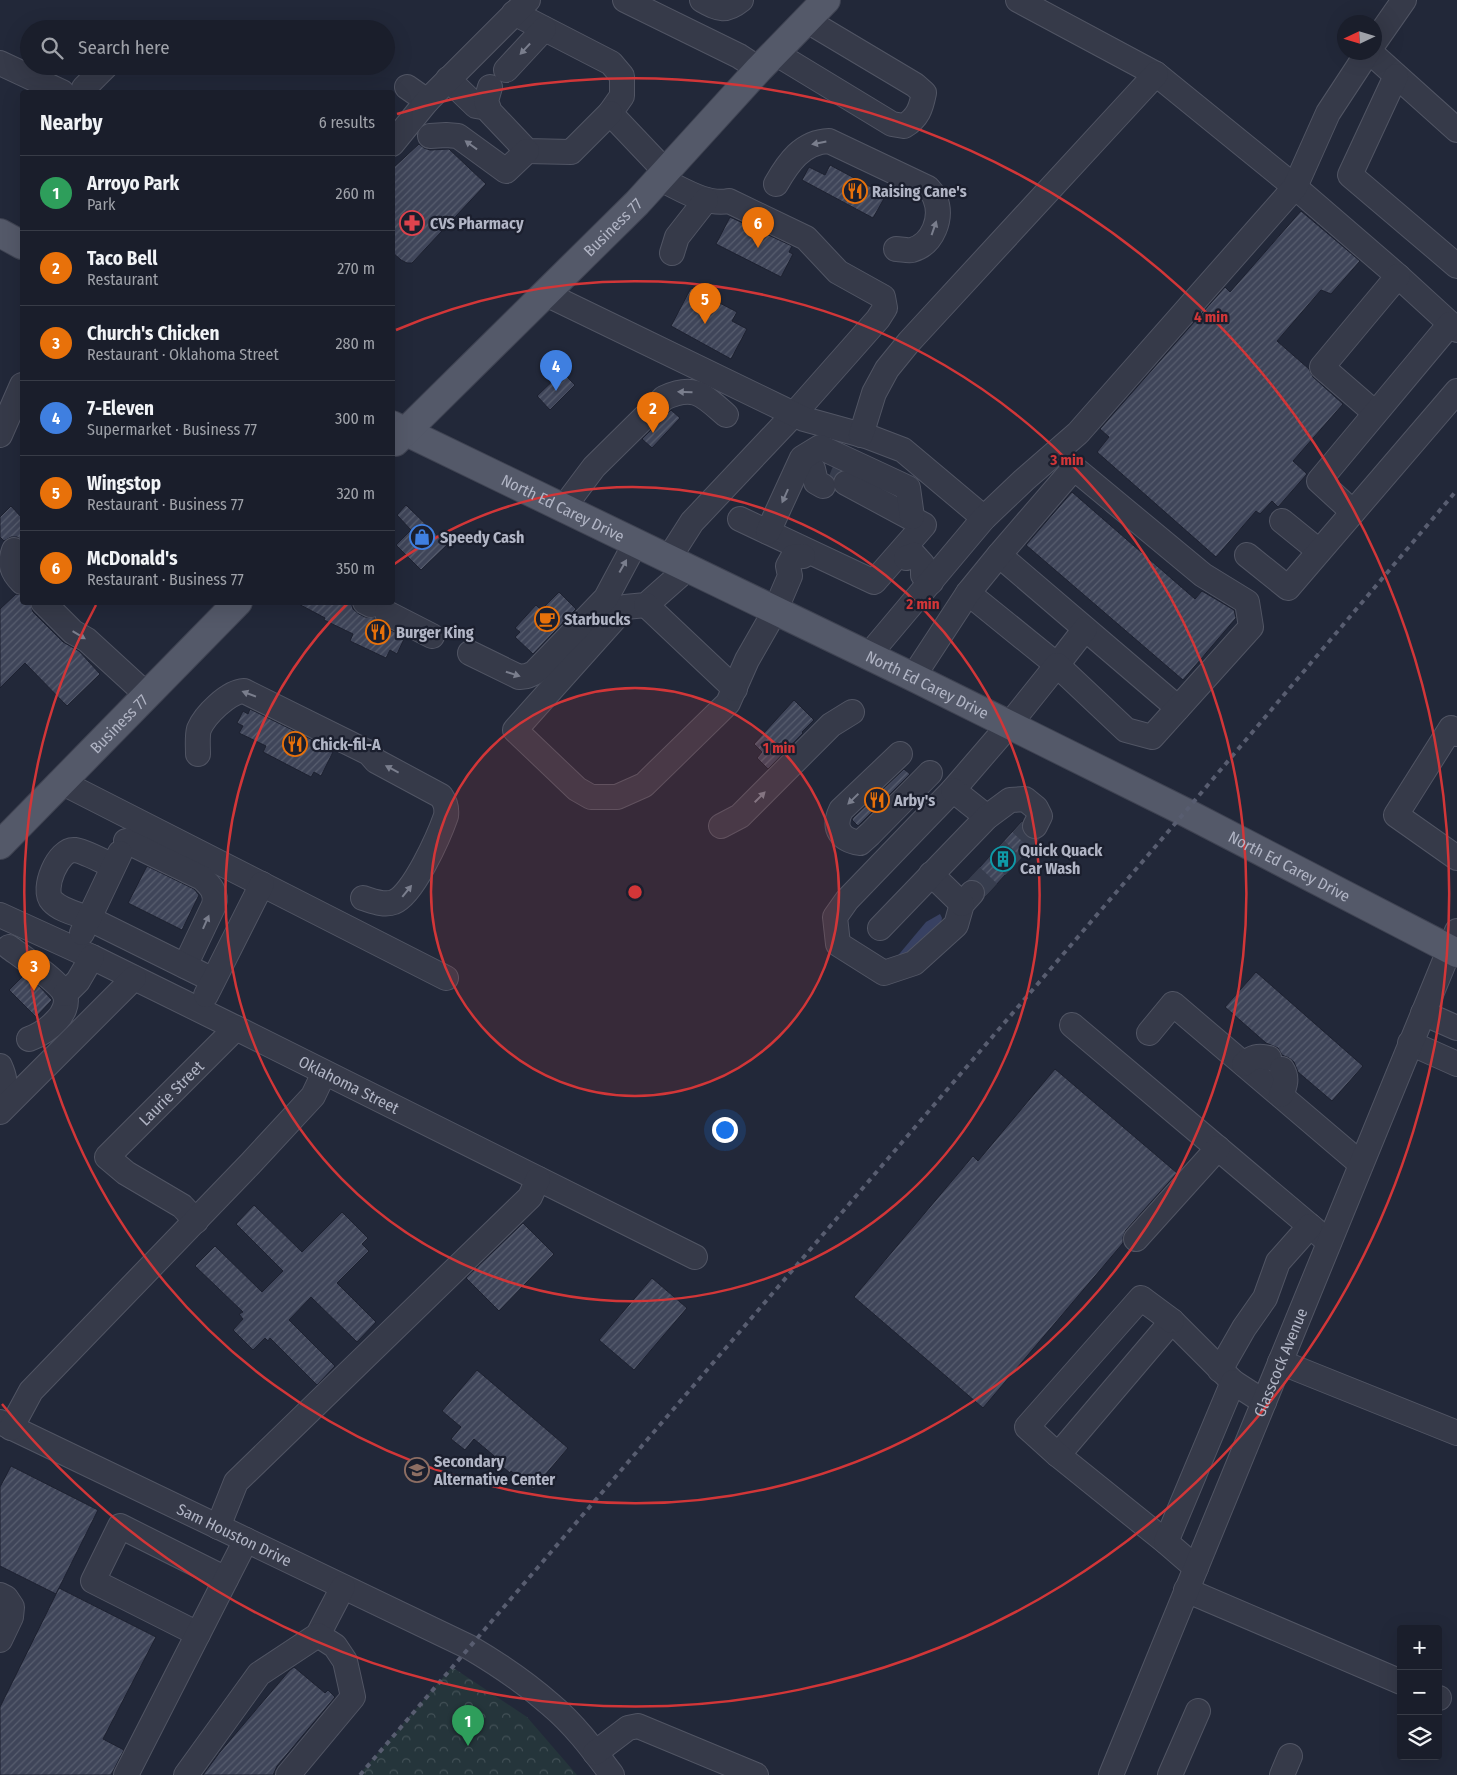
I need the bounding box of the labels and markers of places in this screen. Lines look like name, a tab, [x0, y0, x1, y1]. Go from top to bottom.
restaurant icon: Raising Cane's	[842, 178, 868, 204]
place label: Raising Cane's	[872, 182, 967, 201]
pin: 6	[742, 207, 774, 248]
pharmacy icon: CVS Pharmacy	[399, 210, 425, 236]
place label: CVS Pharmacy	[430, 214, 524, 233]
pin: 5	[689, 283, 721, 324]
pin: 4	[540, 350, 572, 391]
pin: 2	[637, 392, 669, 433]
shop icon: Speedy Cash	[409, 524, 435, 550]
place label: Speedy Cash	[440, 528, 524, 547]
cafe icon: Starbucks	[534, 606, 560, 632]
place label: Starbucks	[564, 610, 631, 629]
restaurant icon: Burger King	[365, 619, 391, 645]
place label: Burger King	[396, 623, 474, 642]
restaurant icon: Chick-fil-A	[282, 731, 308, 757]
place label: Chick-fil-A	[312, 735, 381, 754]
restaurant icon: Arby's	[864, 787, 890, 813]
place label: Arby's	[893, 791, 935, 810]
place label: Quick Quack Car Wash	[1020, 841, 1103, 878]
building icon: Quick Quack Car Wash	[990, 846, 1016, 872]
centre of rings	[626, 883, 644, 901]
pin: 3	[18, 950, 50, 991]
place label: Secondary Alternative Center	[433, 1452, 555, 1489]
school or university icon: Secondary Alternative Center	[404, 1457, 430, 1483]
pin: 1	[452, 1705, 484, 1746]

